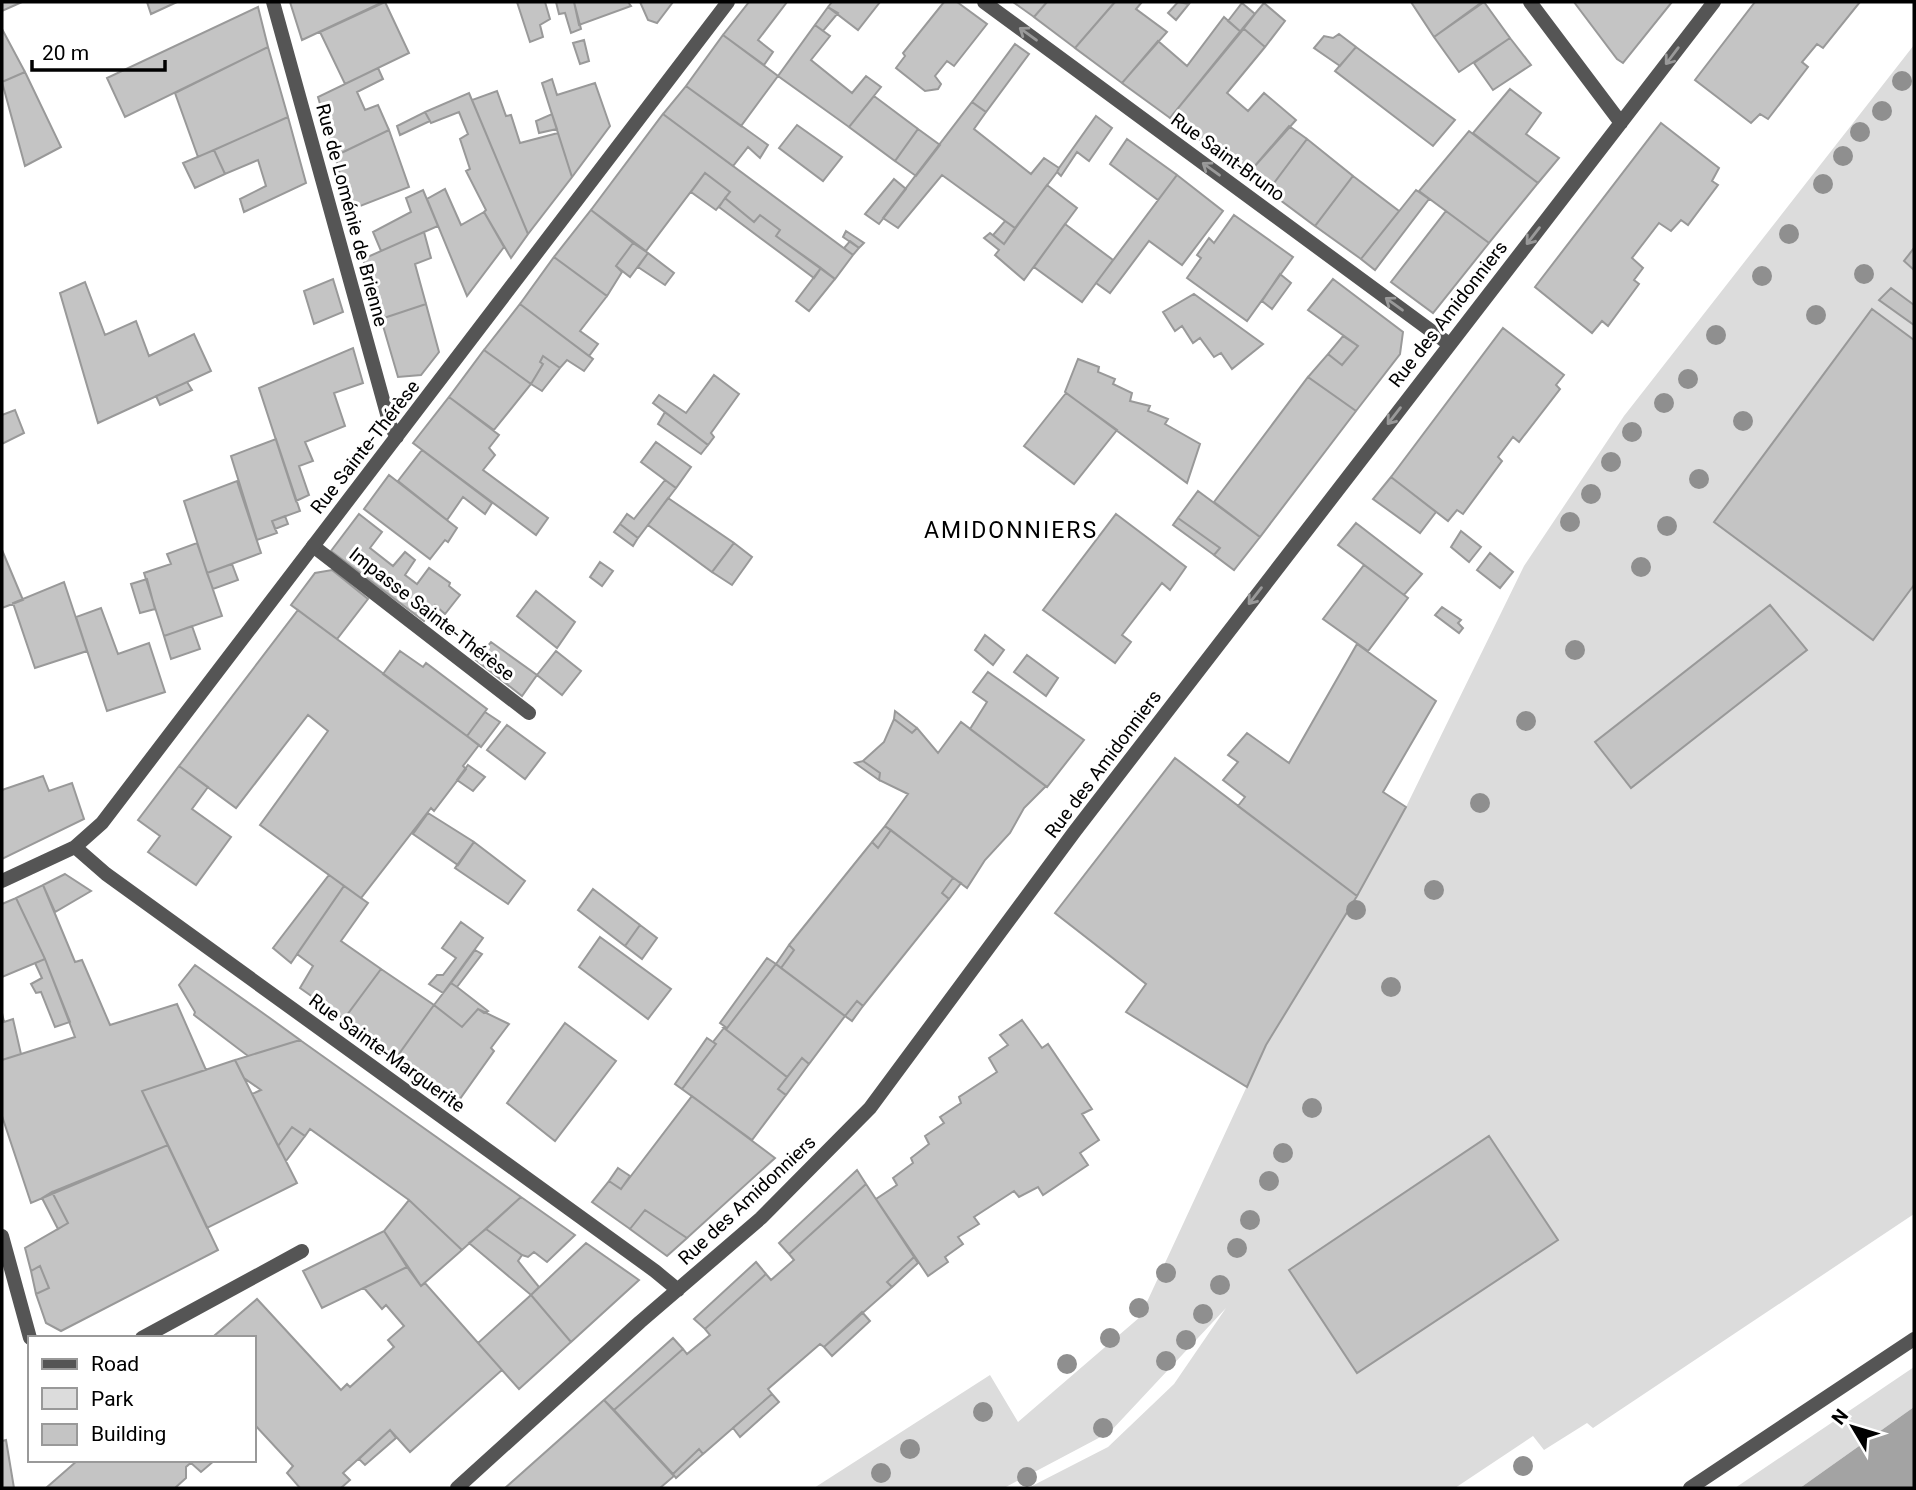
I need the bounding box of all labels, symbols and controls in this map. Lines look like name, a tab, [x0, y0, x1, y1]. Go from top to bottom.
one-way arrow	[1019, 26, 1038, 41]
scale bar	[32, 28, 164, 72]
text: 20 m	[42, 41, 89, 65]
one-way arrow	[1665, 46, 1680, 65]
street label: Rue de Loménie de Brienne	[311, 101, 393, 329]
street label: Rue Saint-Bruno	[1167, 108, 1289, 206]
one-way arrow	[1202, 161, 1221, 176]
one-way arrow	[1525, 226, 1540, 245]
street label: Rue des Amidonniers	[1384, 236, 1512, 392]
one-way arrow	[1385, 296, 1404, 311]
street label: Rue Sainte-Thérèse	[306, 376, 424, 518]
one-way arrow	[1386, 406, 1401, 425]
district label: AMIDONNIERS	[924, 517, 1098, 544]
street label: Impasse Sainte-Thérèse	[345, 542, 519, 686]
one-way arrow	[1248, 587, 1263, 605]
street label: Rue des Amidonniers	[1040, 685, 1166, 843]
street label: Rue Sainte-Marguerite	[305, 989, 469, 1117]
street label: Rue des Amidonniers	[674, 1130, 820, 1270]
legend	[28, 1336, 256, 1462]
text: Road	[91, 1352, 139, 1376]
text: Park	[91, 1387, 134, 1411]
north arrow	[1818, 1392, 1888, 1462]
text: N	[1827, 1404, 1853, 1429]
text: Building	[91, 1422, 166, 1446]

